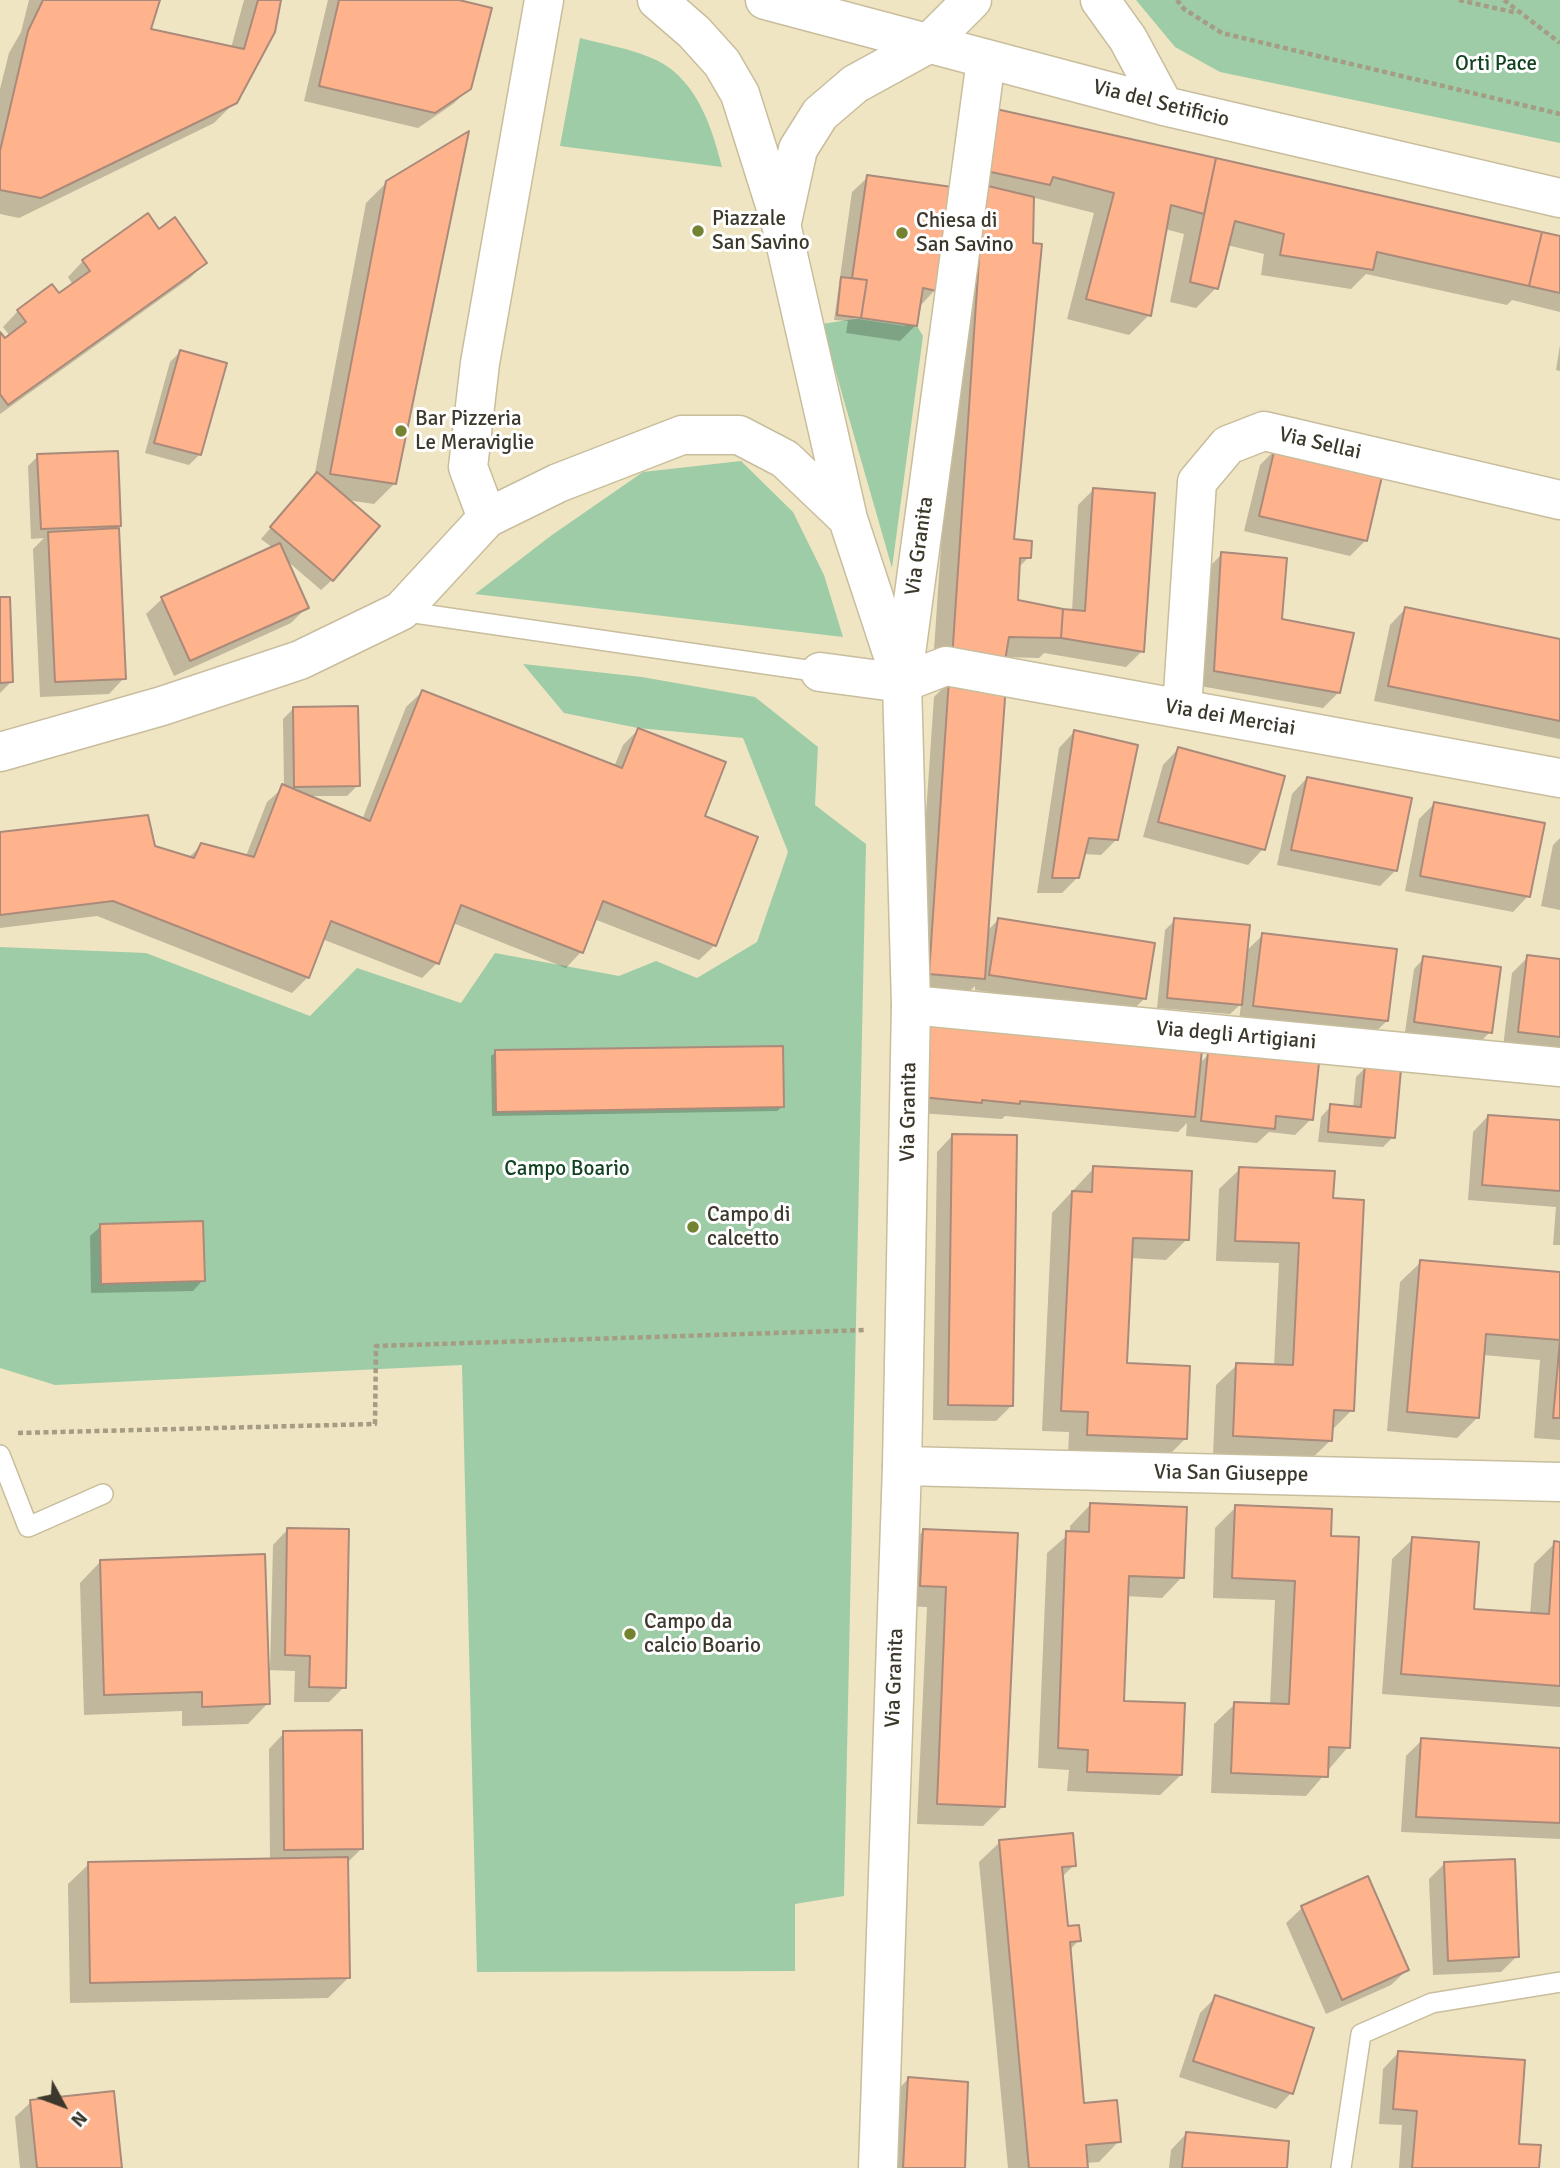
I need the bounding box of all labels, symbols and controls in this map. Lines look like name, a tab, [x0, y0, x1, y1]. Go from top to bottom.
park label: Orti Pace	[1455, 51, 1537, 77]
street label: Via del Setificio	[1090, 75, 1232, 133]
place label: Piazzale San Savino	[712, 206, 810, 256]
place label: Chiesa di San Savino	[916, 208, 1014, 258]
marker: Piazzale San Savino	[690, 223, 706, 239]
marker: Chiesa di San Savino	[894, 225, 910, 241]
place label: Bar Pizzeria Le Meraviglie	[415, 406, 534, 456]
street label: Via Sellai	[1276, 422, 1364, 466]
marker: Bar Pizzeria Le Meraviglie	[393, 423, 409, 439]
street label: Via Granita	[901, 495, 939, 597]
street label: Via dei Merciai	[1163, 694, 1297, 742]
street label: Via degli Artigiani	[1155, 1016, 1317, 1056]
street label: Via Granita	[896, 1062, 922, 1162]
park label: Campo Boario	[504, 1156, 630, 1182]
place label: Campo di calcetto	[707, 1202, 790, 1252]
marker: Campo di calcetto	[685, 1219, 701, 1235]
street label: Via San Giuseppe	[1154, 1460, 1308, 1488]
place label: Campo da calcio Boario	[644, 1609, 761, 1659]
marker: Campo da calcio Boario	[622, 1626, 638, 1642]
street label: Via Granita	[881, 1628, 909, 1728]
north arrow	[28, 2070, 98, 2140]
text: N	[65, 2106, 92, 2132]

